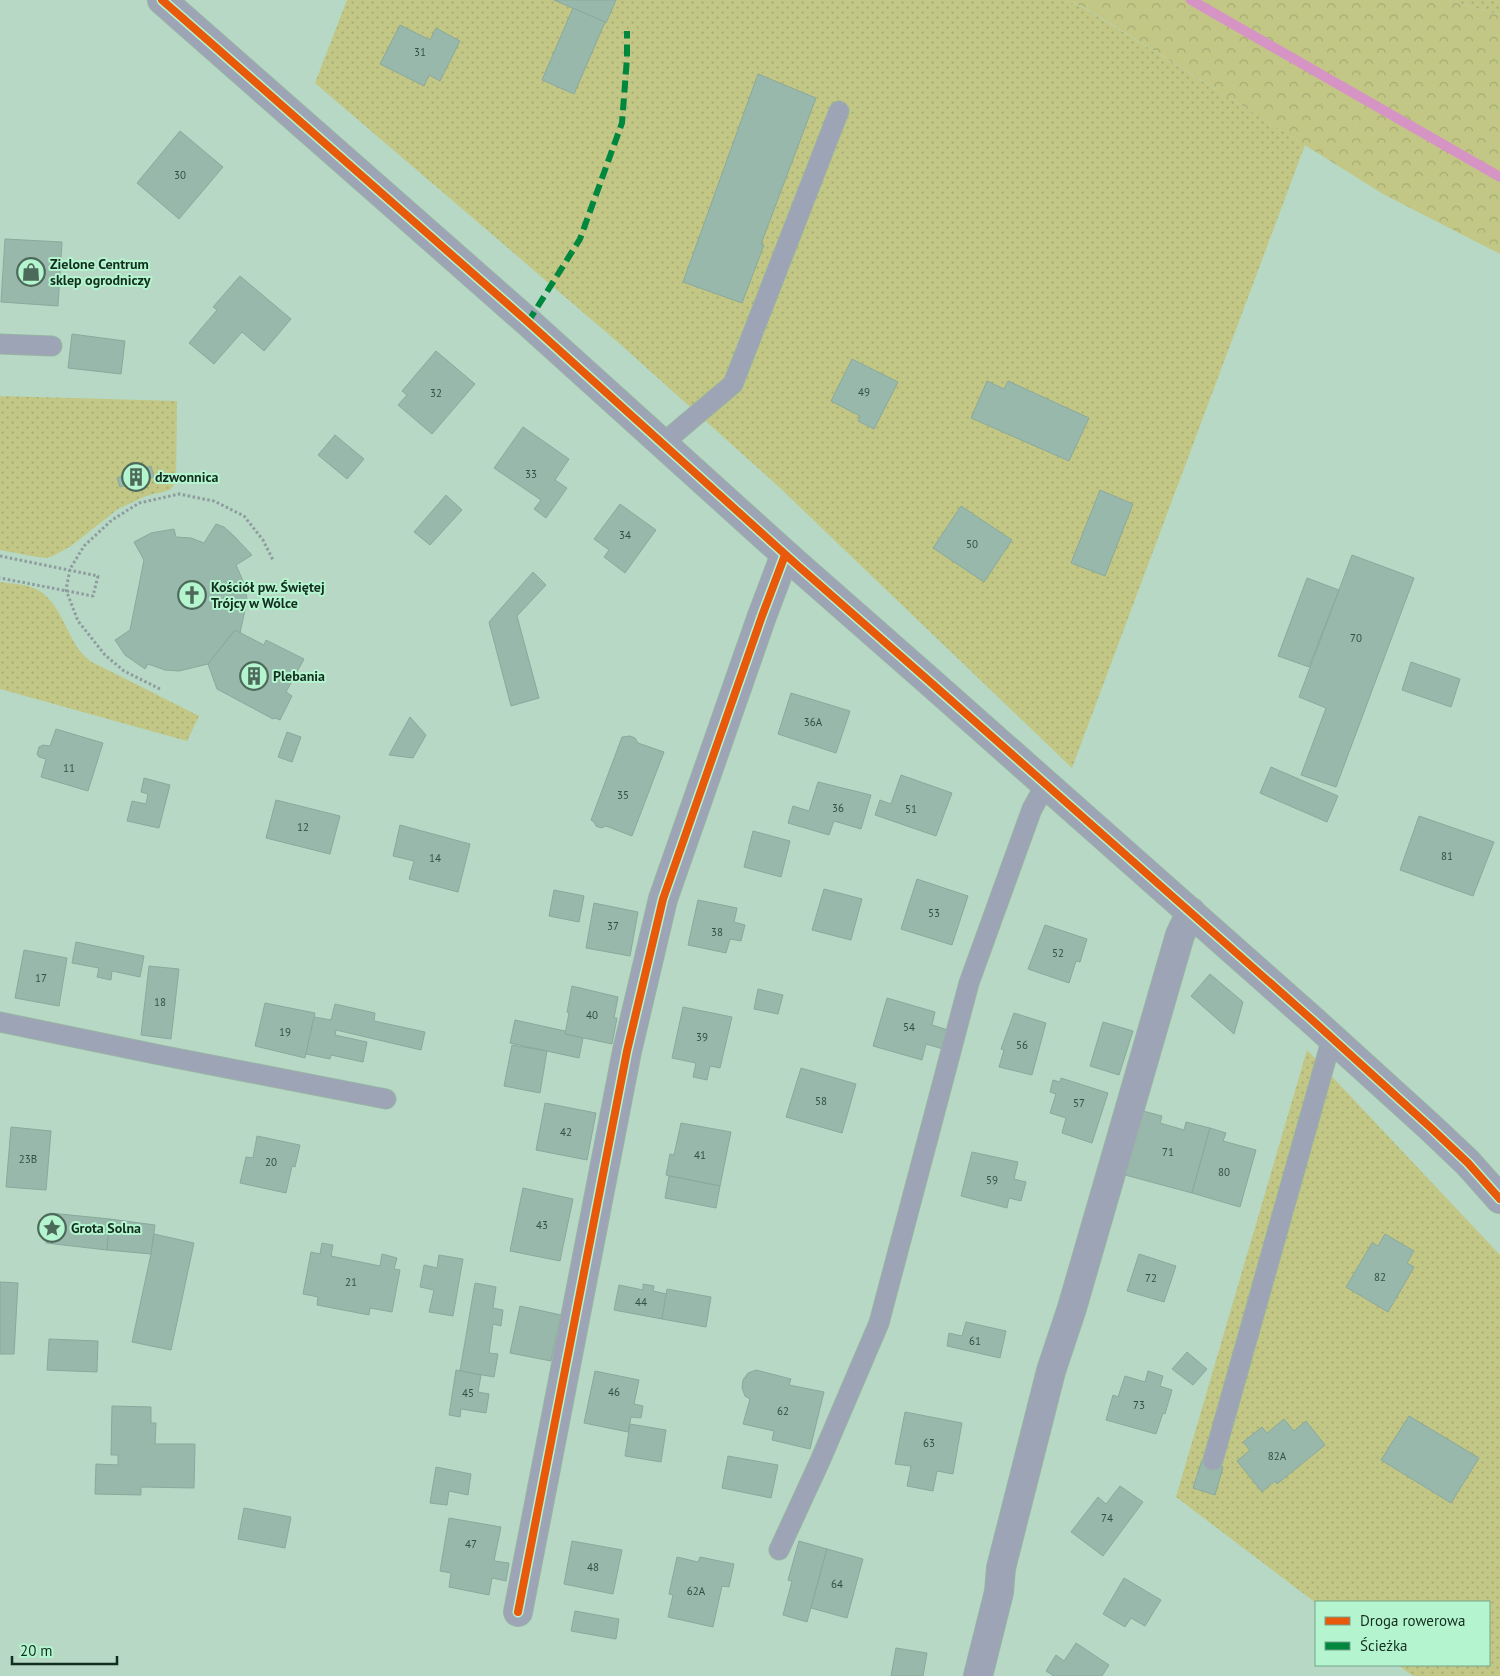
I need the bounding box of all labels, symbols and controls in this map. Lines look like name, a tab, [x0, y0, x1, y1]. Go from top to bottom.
house number: 31	[414, 45, 426, 59]
house number: 30	[174, 168, 186, 182]
place label: Zielone Centrum sklep ogrodniczy	[50, 255, 151, 289]
shop icon: Zielone Centrum sklep ogrodniczy	[16, 257, 46, 287]
house number: 49	[858, 385, 870, 399]
house number: 32	[430, 386, 442, 400]
building icon: dzwonnica	[121, 462, 151, 492]
house number: 33	[525, 467, 537, 481]
place label: dzwonnica	[155, 468, 219, 486]
house number: 34	[619, 528, 631, 542]
house number: 50	[966, 537, 978, 551]
place label: Kościół pw. Świętej Trójcy w Wólce	[211, 578, 325, 612]
church icon: Kościół pw. Świętej Trójcy w Wólce	[177, 580, 207, 610]
house number: 70	[1350, 631, 1362, 645]
building icon: Plebania	[239, 661, 269, 691]
place label: Plebania	[273, 667, 325, 685]
house number: 36A	[804, 715, 823, 729]
house number: 11	[63, 761, 75, 775]
house number: 35	[617, 788, 629, 802]
house number: 36	[832, 801, 844, 815]
house number: 51	[905, 802, 917, 816]
house number: 12	[297, 820, 309, 834]
house number: 81	[1441, 849, 1453, 863]
house number: 14	[429, 851, 441, 865]
house number: 53	[928, 906, 940, 920]
house number: 37	[607, 919, 619, 933]
house number: 38	[711, 925, 723, 939]
house number: 52	[1052, 946, 1064, 960]
house number: 17	[35, 971, 47, 985]
house number: 18	[154, 995, 166, 1009]
house number: 40	[586, 1008, 598, 1022]
house number: 54	[903, 1020, 915, 1034]
house number: 19	[279, 1025, 291, 1039]
house number: 39	[696, 1030, 708, 1044]
house number: 56	[1016, 1038, 1028, 1052]
house number: 58	[815, 1094, 827, 1108]
house number: 57	[1073, 1096, 1085, 1110]
house number: 42	[560, 1125, 572, 1139]
house number: 71	[1162, 1145, 1174, 1159]
house number: 41	[694, 1148, 706, 1162]
house number: 23B	[19, 1152, 37, 1166]
house number: 20	[265, 1155, 277, 1169]
house number: 80	[1218, 1165, 1230, 1179]
house number: 59	[986, 1173, 998, 1187]
place icon: Grota Solna	[37, 1213, 67, 1243]
house number: 43	[536, 1218, 548, 1232]
place label: Grota Solna	[71, 1219, 141, 1237]
house number: 82	[1374, 1270, 1386, 1284]
house number: 72	[1145, 1271, 1157, 1285]
house number: 21	[345, 1275, 357, 1289]
house number: 44	[635, 1295, 647, 1309]
house number: 61	[969, 1334, 981, 1348]
house number: 46	[608, 1385, 620, 1399]
house number: 45	[462, 1386, 474, 1400]
house number: 73	[1133, 1398, 1145, 1412]
house number: 62	[777, 1404, 789, 1418]
house number: 63	[923, 1436, 935, 1450]
house number: 82A	[1268, 1449, 1287, 1463]
house number: 74	[1101, 1511, 1113, 1525]
house number: 47	[465, 1537, 477, 1551]
house number: 48	[587, 1560, 599, 1574]
house number: 64	[831, 1577, 843, 1591]
house number: 62A	[687, 1584, 706, 1598]
legend	[1315, 1601, 1490, 1666]
text: Droga rowerowa	[1360, 1611, 1465, 1630]
scale bar	[12, 1634, 118, 1666]
text: Ścieżka	[1360, 1636, 1408, 1655]
text: 20 m	[20, 1641, 53, 1660]

